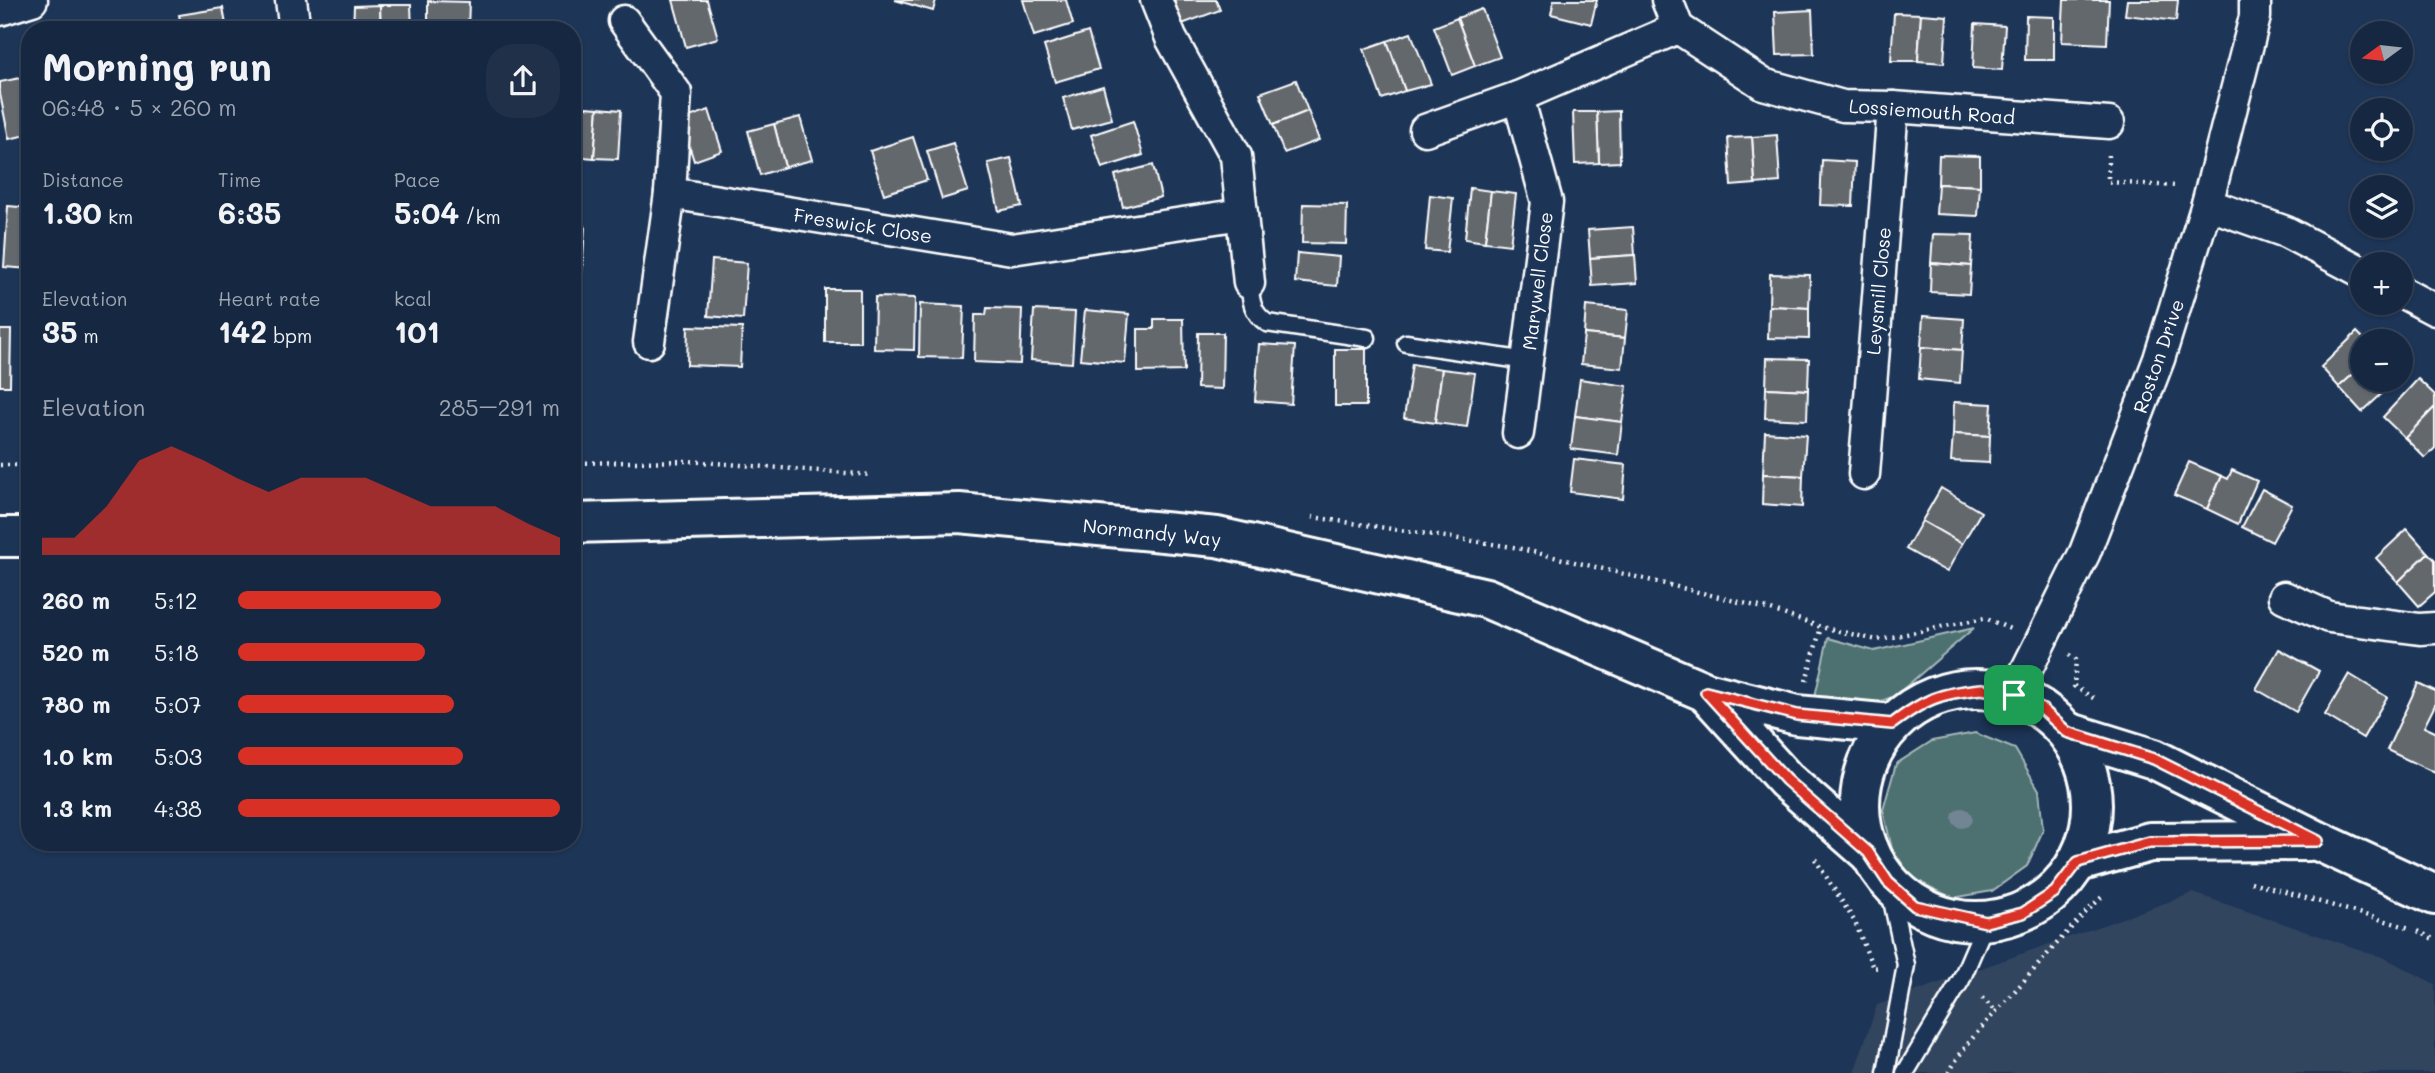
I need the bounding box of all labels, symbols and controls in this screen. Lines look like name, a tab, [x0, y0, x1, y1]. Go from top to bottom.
north arrow	[2350, 21, 2413, 84]
map controls	[2350, 21, 2413, 392]
text: Morning run	[42, 41, 272, 91]
button: share	[486, 44, 560, 118]
text: 06:48 · 5 × 260 m	[42, 92, 237, 122]
street label: Lossiemouth Road	[1848, 93, 2016, 129]
button: locate	[2350, 98, 2413, 161]
text: Distance	[42, 167, 124, 192]
text: Time	[218, 167, 261, 192]
text: Pace	[394, 167, 440, 192]
button: layers	[2350, 175, 2413, 238]
text: 1.30	[42, 192, 102, 232]
text: 6:35	[218, 192, 281, 232]
text: 5:04	[394, 192, 459, 232]
street label: Freswick Close	[792, 202, 934, 248]
text: km	[102, 204, 133, 229]
text: /km	[459, 204, 501, 229]
street label: Marywell Close	[1516, 210, 1558, 352]
street label: Leysmill Close	[1860, 226, 1896, 356]
button: +	[2350, 252, 2413, 315]
text: Elevation	[42, 286, 127, 311]
text: Heart rate	[218, 286, 321, 311]
text: kcal	[394, 286, 432, 311]
street label: Roston Drive	[2127, 296, 2189, 416]
text: 35	[42, 311, 78, 351]
text: 142	[218, 311, 267, 351]
text: 101	[394, 311, 440, 351]
text: m	[78, 323, 99, 348]
text: bpm	[267, 323, 312, 348]
button: −	[2350, 329, 2413, 392]
text: Elevation	[42, 392, 145, 422]
text: 285–291 m	[439, 392, 560, 422]
street label: Normandy Way	[1082, 512, 1222, 552]
text: 260 m	[42, 585, 110, 615]
text: 5:12	[154, 585, 198, 615]
text: 520 m	[42, 637, 110, 667]
text: 5:18	[154, 637, 199, 667]
pin	[1984, 665, 2044, 725]
icon: arrive	[1995, 676, 2033, 714]
text: 780 m	[42, 689, 110, 719]
text: 5:07	[154, 689, 202, 719]
text: 1.0 km	[42, 741, 113, 771]
text: 5:03	[154, 741, 202, 771]
text: 1.3 km	[42, 793, 112, 823]
text: 4:38	[154, 793, 202, 823]

